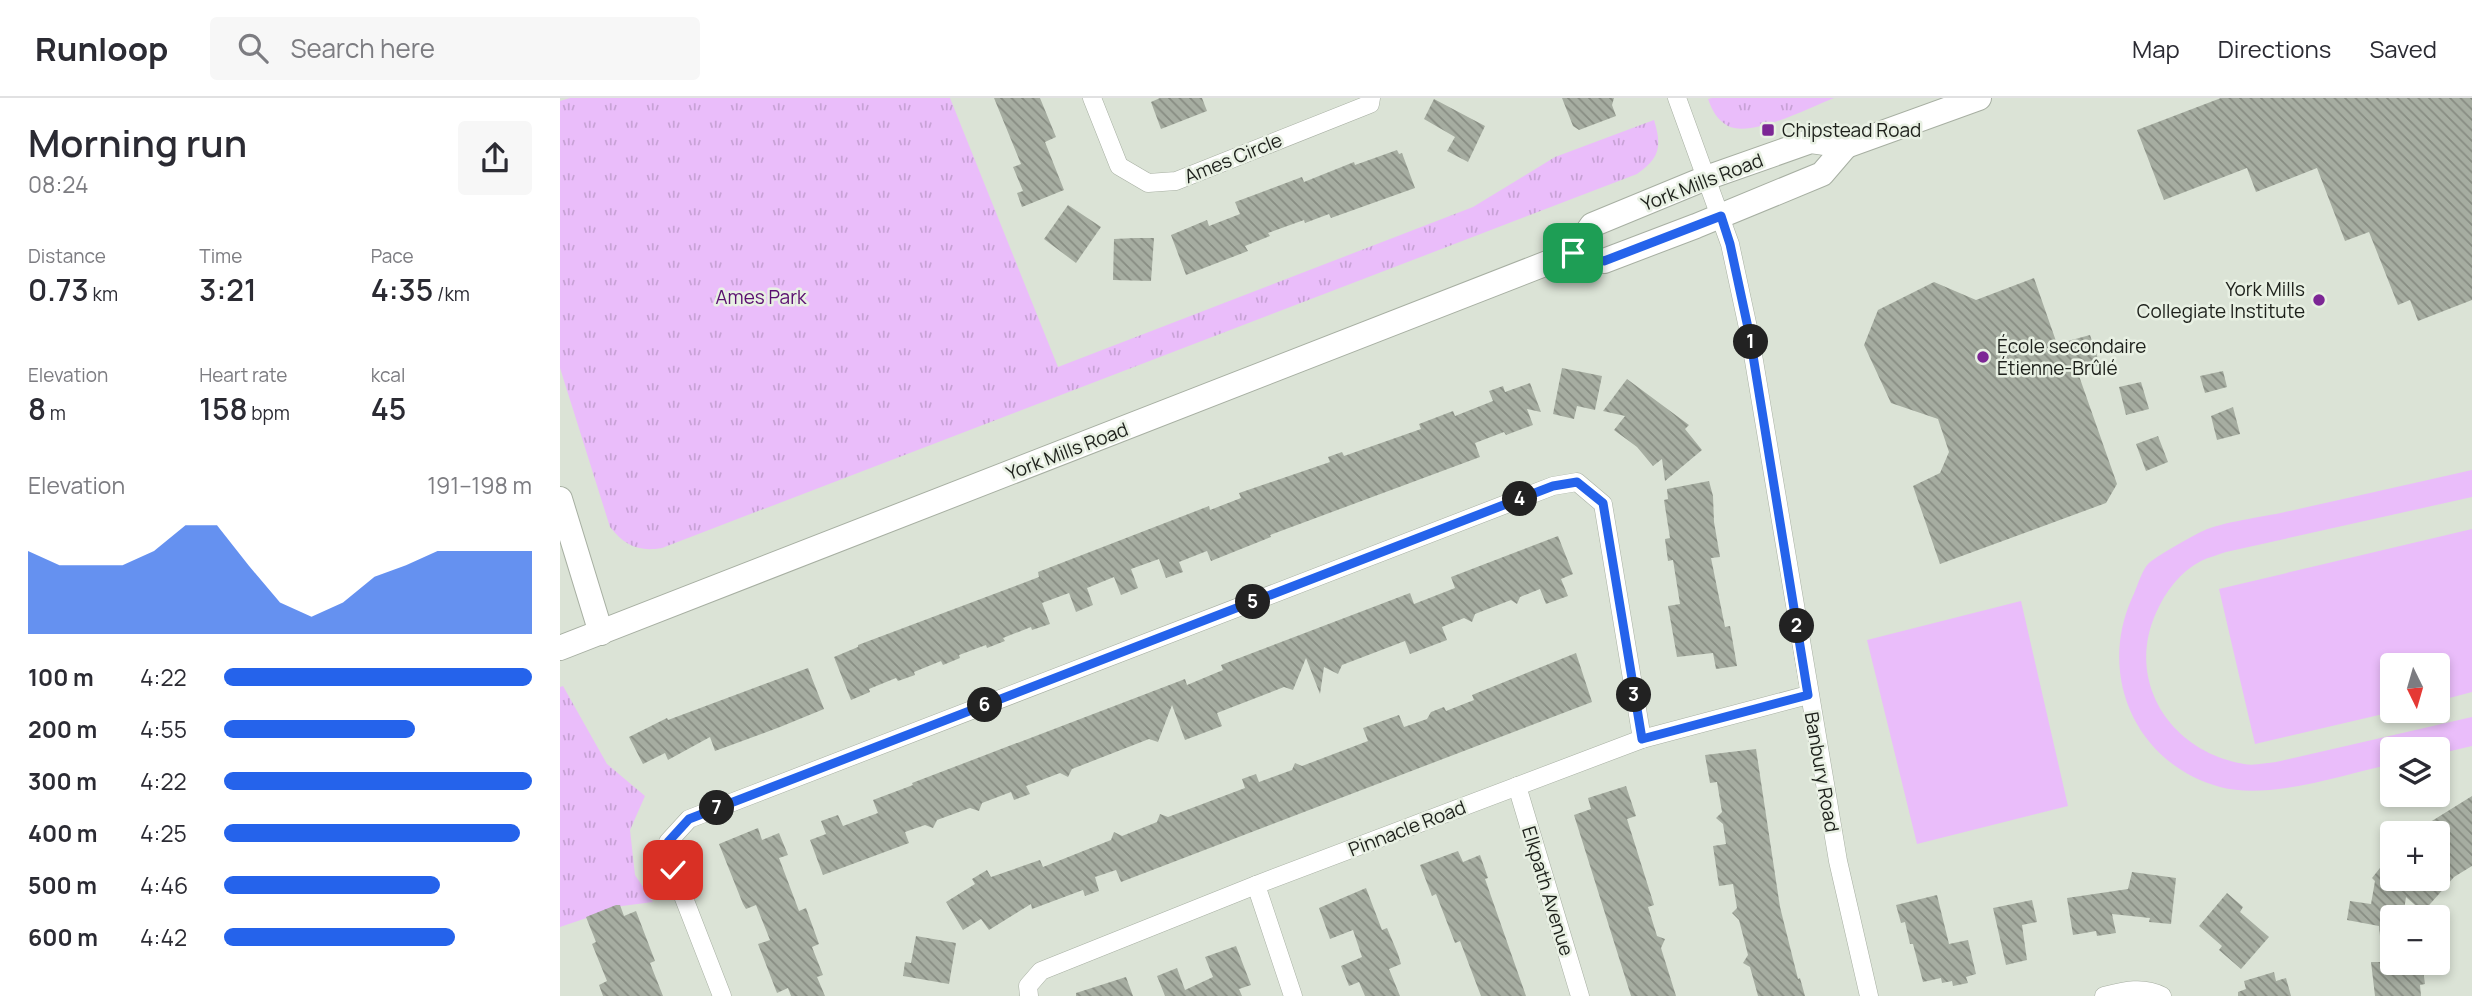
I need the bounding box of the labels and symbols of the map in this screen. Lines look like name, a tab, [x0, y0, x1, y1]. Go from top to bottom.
place label: Chipstead Road	[1782, 117, 1921, 143]
marker: Chipstead Road	[1760, 122, 1776, 138]
street label: Ames Circle	[1180, 127, 1286, 189]
street label: York Mills Road	[1637, 147, 1767, 217]
pin	[1543, 223, 1603, 283]
place label: York Mills Collegiate Institute	[2137, 276, 2305, 324]
park label: Ames Park	[716, 284, 807, 310]
marker: York Mills Collegiate Institute	[2311, 292, 2327, 308]
pin: 1	[1734, 324, 1768, 360]
place label: École secondaire Étienne-Brûlé	[1997, 333, 2146, 381]
marker: École secondaire Étienne-Brûlé	[1975, 349, 1991, 365]
street label: York Mills Road	[1002, 416, 1132, 486]
pin: 4	[1502, 482, 1538, 516]
pin: 5	[1236, 584, 1270, 620]
pin: 2	[1780, 608, 1814, 644]
north arrow	[2380, 653, 2450, 723]
pin: 3	[1616, 678, 1652, 712]
pin: 6	[968, 688, 1002, 722]
street label: Banbury Road	[1799, 710, 1845, 834]
pin: 7	[700, 790, 734, 826]
street label: Pinnacle Road	[1345, 794, 1469, 862]
street label: Elkpath Avenue	[1516, 823, 1580, 959]
pin	[643, 840, 703, 900]

